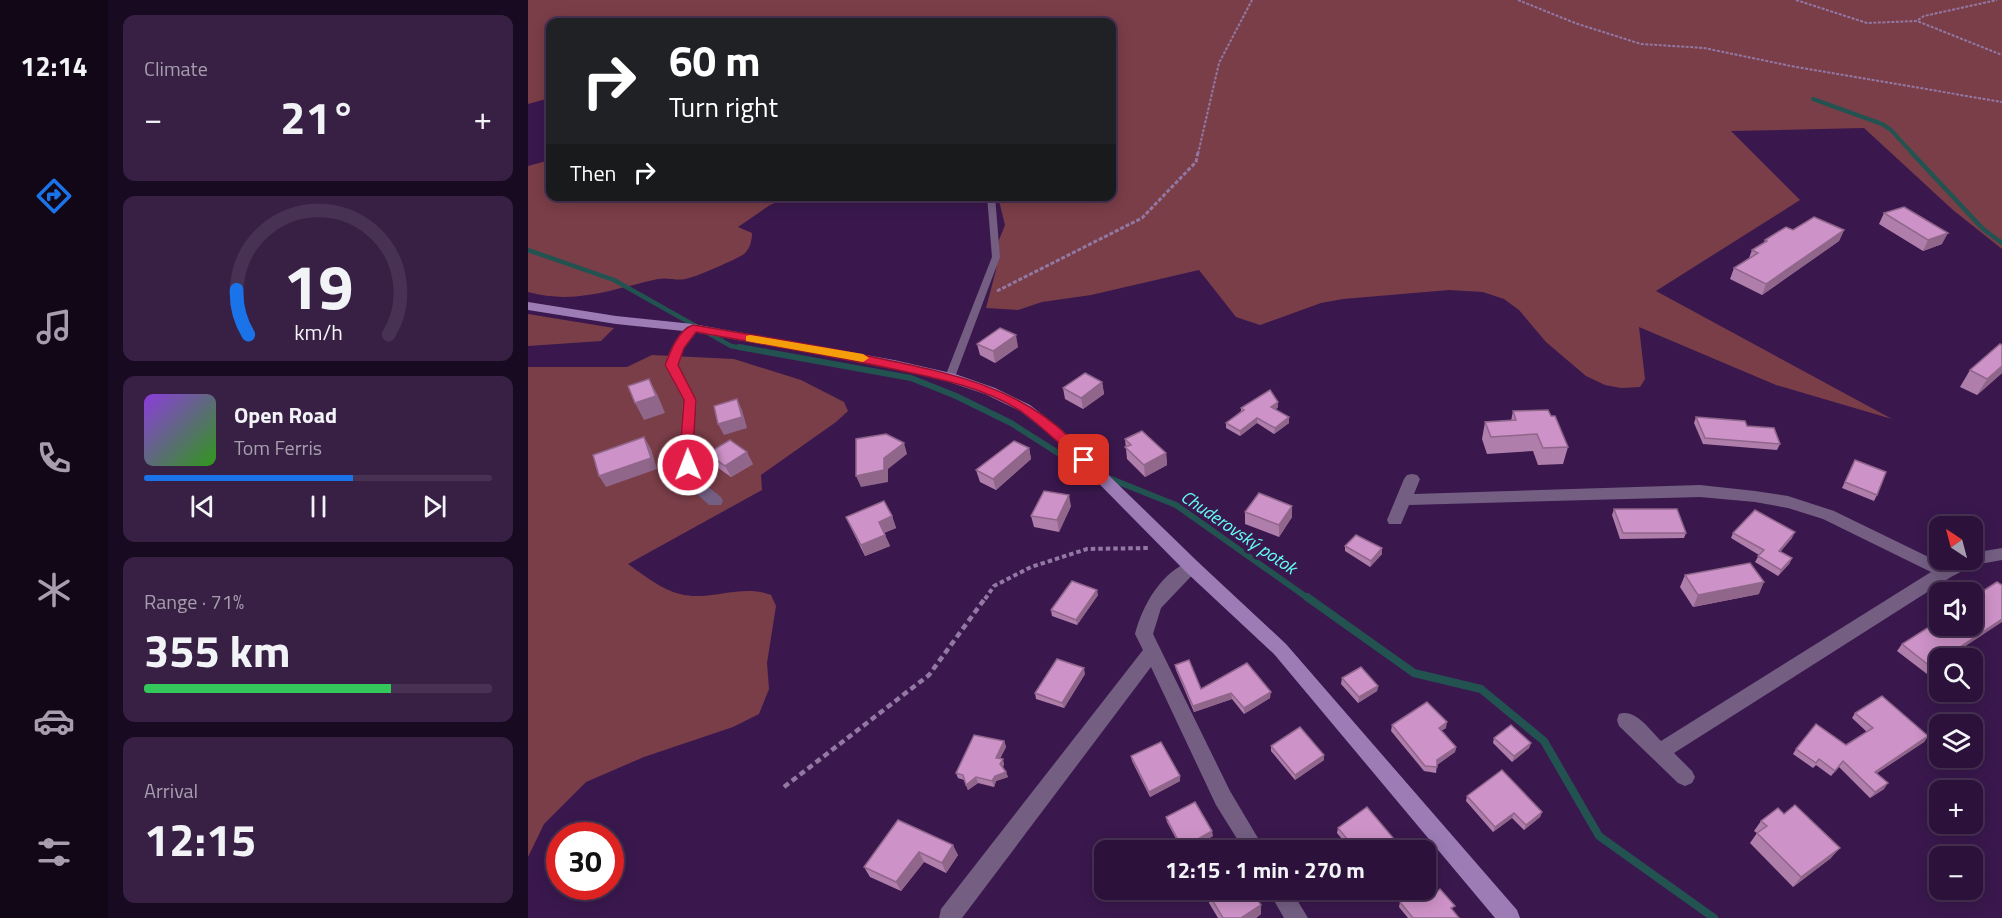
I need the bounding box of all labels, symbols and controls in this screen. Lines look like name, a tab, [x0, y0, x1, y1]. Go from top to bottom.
text: 60 m	[669, 28, 761, 92]
icon: right	[570, 42, 648, 120]
text: 12:14	[20, 45, 88, 86]
text: Climate	[144, 53, 208, 84]
text: 21°	[280, 83, 356, 151]
text: Turn right	[669, 86, 778, 127]
text: −	[144, 93, 162, 143]
text: +	[474, 93, 492, 143]
text: Then	[570, 156, 616, 190]
icon: right	[628, 156, 661, 189]
icon: directions	[33, 175, 75, 217]
text: 19	[283, 239, 353, 334]
icon: music	[33, 306, 75, 348]
text: km/h	[294, 317, 342, 349]
text: Open Road	[234, 398, 337, 432]
text: Tom Ferris	[234, 432, 322, 463]
position arrow	[656, 433, 720, 497]
pin	[1058, 434, 1109, 485]
icon: phone	[33, 437, 75, 479]
icon: arrive	[1067, 443, 1100, 476]
water label: Chuderovský potok	[1176, 483, 1304, 582]
icon: previous	[186, 490, 219, 523]
icon: pause	[302, 490, 335, 523]
icon: next	[418, 490, 451, 523]
north arrow	[1929, 516, 1983, 570]
map controls	[1929, 516, 1983, 900]
icon: climate	[33, 569, 75, 611]
button: sound	[1929, 582, 1983, 636]
text: Range · 71%	[144, 586, 244, 617]
text: 355 km	[144, 616, 290, 684]
button: search	[1929, 648, 1983, 702]
icon: car	[33, 700, 75, 742]
button: layers	[1929, 714, 1983, 768]
text: Arrival	[144, 775, 198, 806]
button: +	[1929, 780, 1983, 834]
text: 12:15	[144, 805, 256, 873]
speed limit sign: 30	[546, 822, 624, 900]
icon: filters	[33, 831, 75, 873]
button: −	[1929, 846, 1983, 900]
text: 12:15 · 1 min · 270 m	[1165, 853, 1365, 887]

